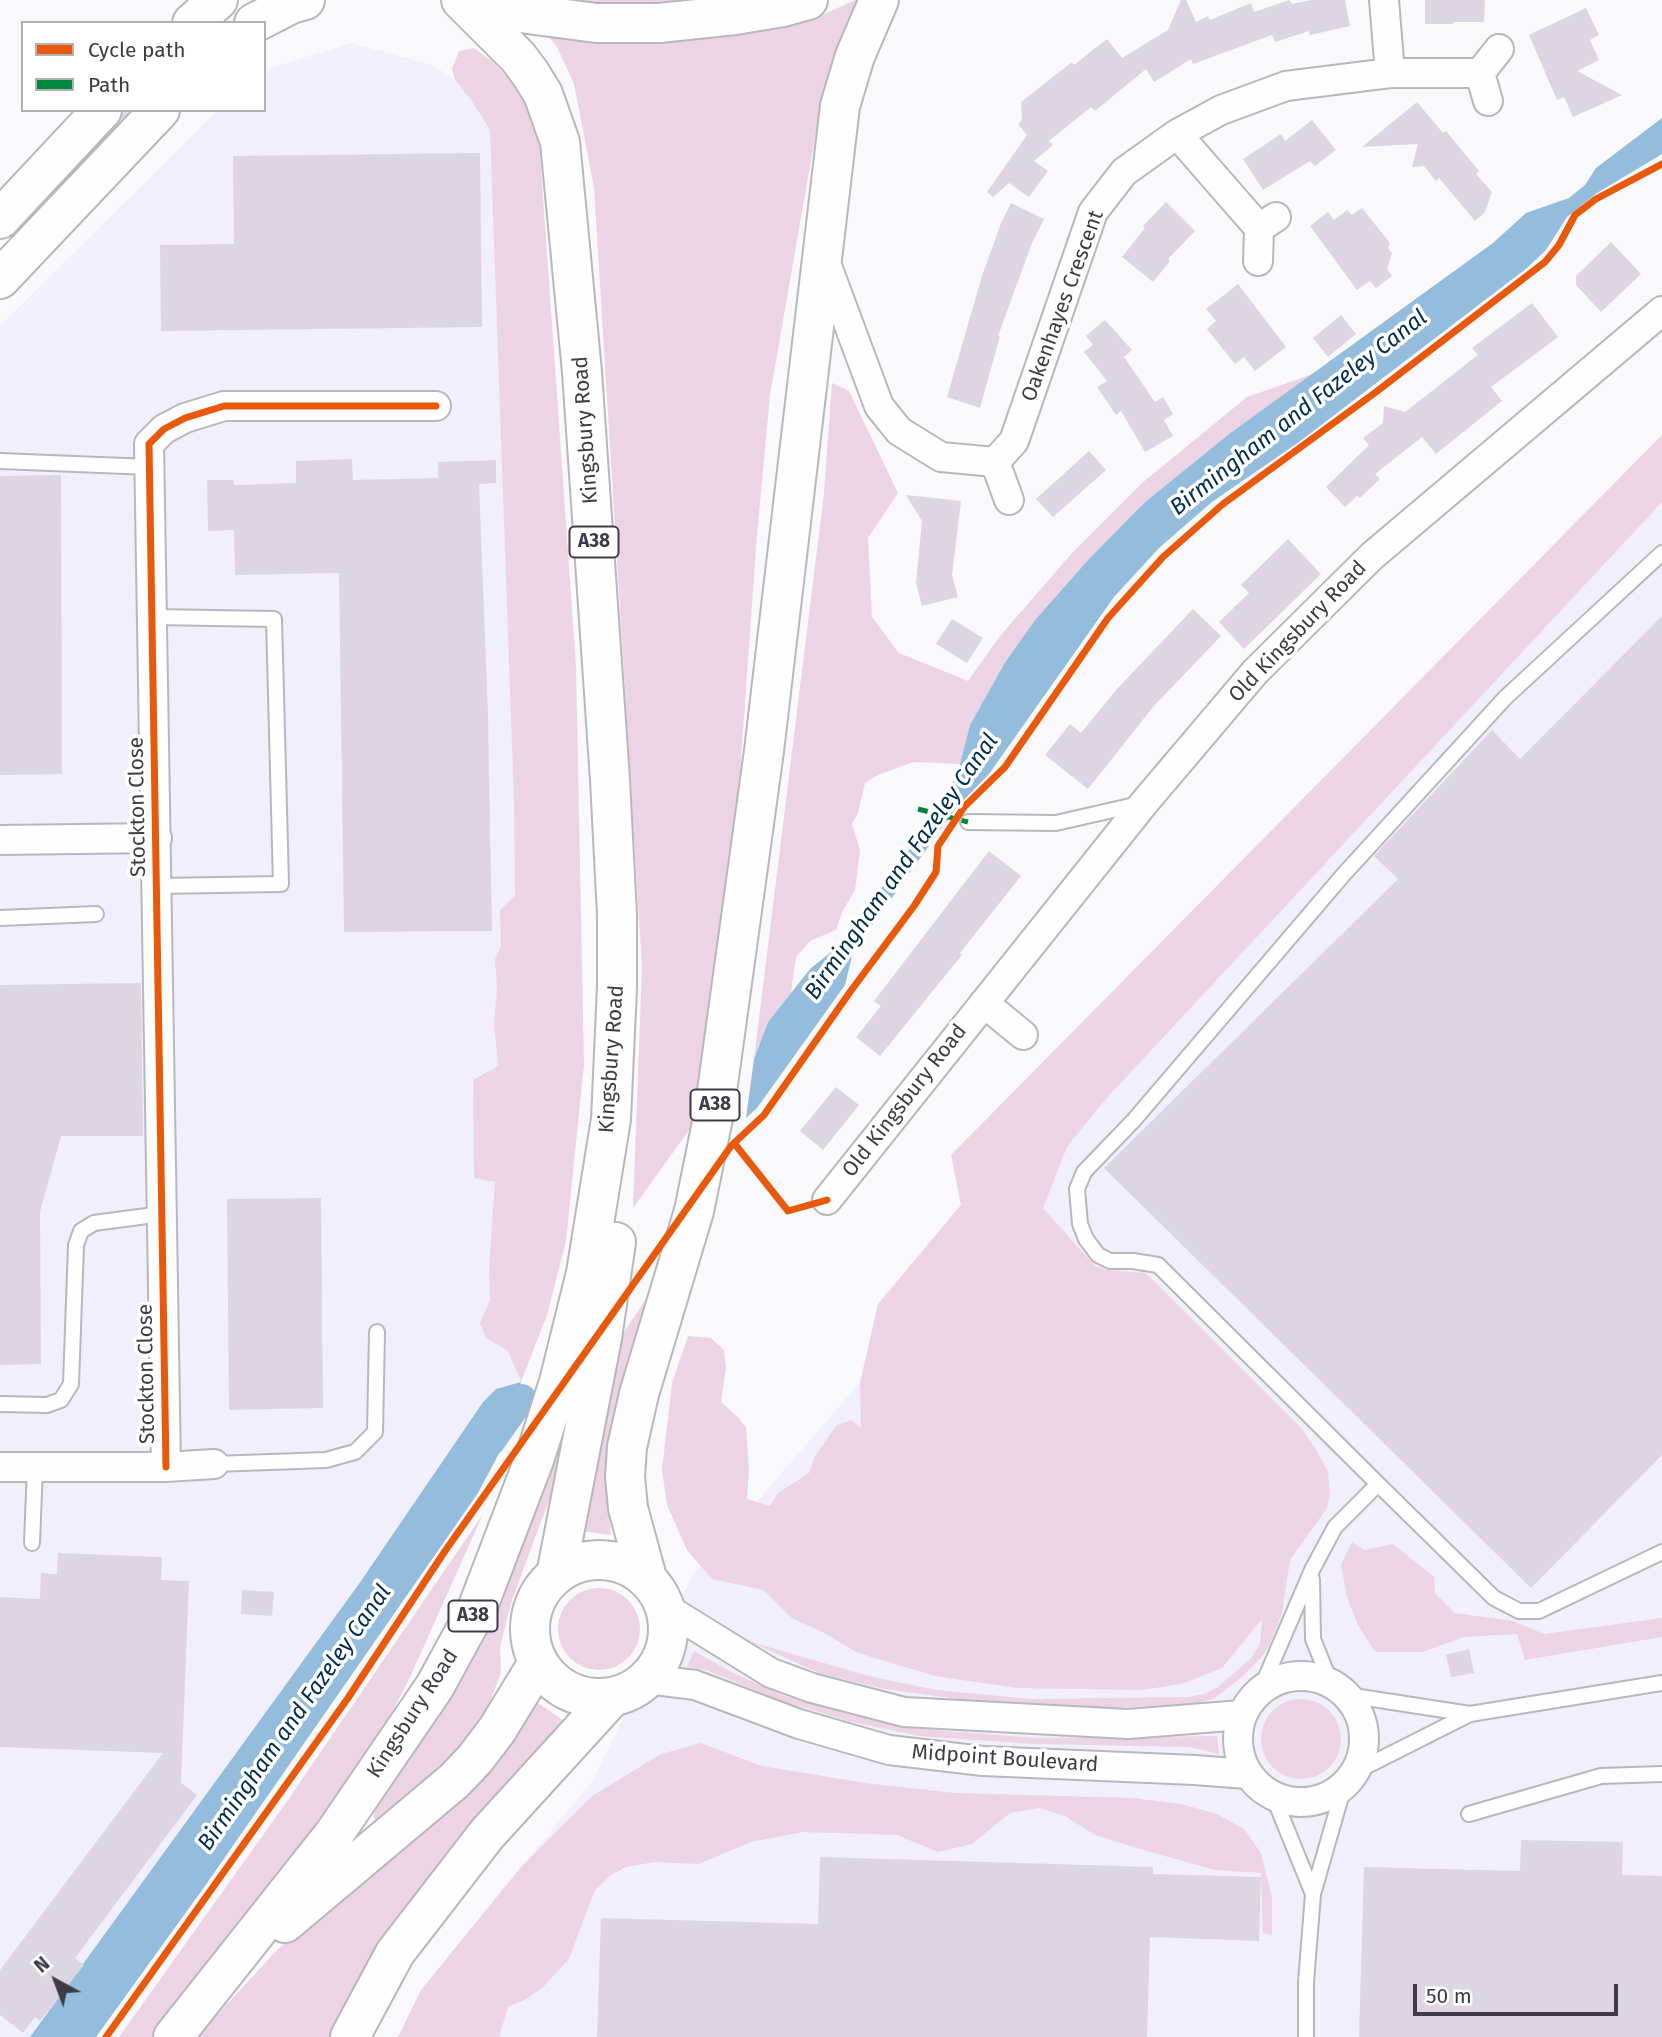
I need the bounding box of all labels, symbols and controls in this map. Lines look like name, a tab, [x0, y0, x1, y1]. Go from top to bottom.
legend	[21, 21, 266, 112]
text: Cycle path	[88, 37, 186, 63]
text: Path	[88, 72, 130, 98]
street label: Oakenhayes Crescent	[1017, 207, 1109, 405]
water label: Birmingham and Fazeley Canal	[1165, 304, 1433, 522]
street label: Kingsbury Road	[568, 355, 604, 505]
road number: A38	[570, 526, 618, 558]
street label: Old Kingsbury Road	[1224, 556, 1372, 708]
water label: Birmingham and Fazeley Canal	[799, 729, 1005, 1005]
street label: Stockton Close	[124, 737, 152, 877]
street label: Kingsbury Road	[594, 984, 630, 1134]
street label: Old Kingsbury Road	[838, 1020, 972, 1182]
road number: A38	[690, 1090, 740, 1120]
street label: Stockton Close	[133, 1304, 161, 1444]
water label: Birmingham and Fazeley Canal	[192, 1580, 398, 1856]
road number: A38	[448, 1600, 498, 1632]
street label: Kingsbury Road	[362, 1645, 464, 1783]
street label: Midpoint Boulevard	[911, 1740, 1099, 1778]
north arrow	[21, 1946, 91, 2016]
text: N	[30, 1952, 54, 1978]
scale bar	[1417, 1970, 1622, 2014]
text: 50 m	[1426, 1983, 1472, 2009]

